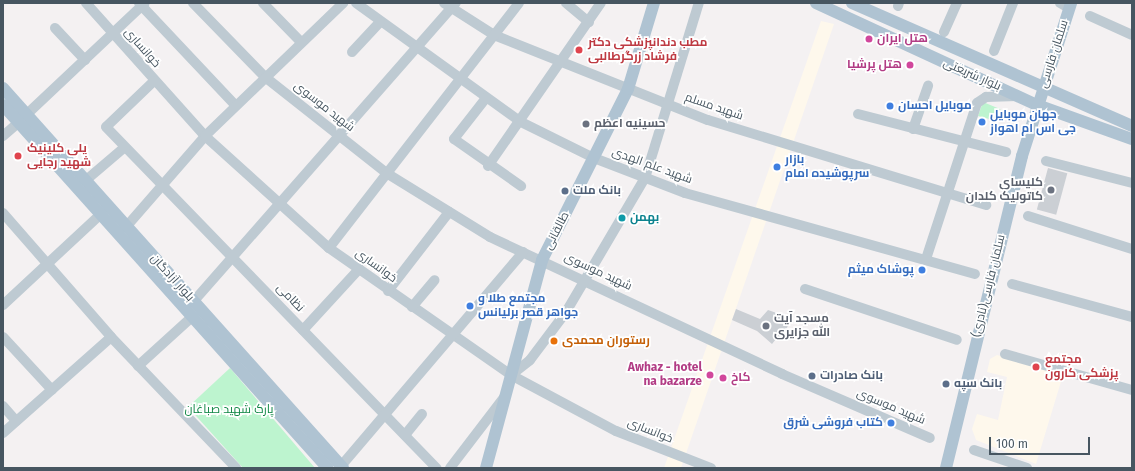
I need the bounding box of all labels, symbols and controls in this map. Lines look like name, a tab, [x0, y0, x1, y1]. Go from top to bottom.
street label: سلمان فارسی	[1036, 18, 1072, 90]
street label: خوانساری	[121, 25, 163, 71]
place label: هتل ایران	[877, 32, 928, 46]
marker: هتل ایران	[864, 34, 874, 44]
place label: مطب دندانپزشکی دکتر فرشاد زرگرطالبی	[588, 36, 707, 64]
marker: مطب دندانپزشکی دکتر فرشاد زرگرطالبی	[573, 44, 585, 56]
street label: بلوار شریعتی	[941, 56, 1003, 94]
place label: هتل پرشیا	[847, 58, 902, 72]
marker: هتل پرشیا	[905, 60, 915, 70]
street label: شهید موسوی	[291, 79, 357, 135]
street label: شهید مسلم	[683, 90, 745, 124]
place label: موبایل احسان	[898, 99, 972, 113]
marker: موبایل احسان	[885, 101, 895, 111]
place label: جهان موبایل جی اس ام اهواز	[990, 108, 1076, 136]
place label: حسینیه اعظم	[594, 117, 665, 131]
marker: جهان موبایل جی اس ام اهواز	[977, 117, 987, 127]
marker: حسینیه اعظم	[581, 119, 591, 129]
place label: پلی کلینیک شهید رجایی	[27, 142, 91, 170]
street label: شهید علم الهدی	[610, 145, 694, 187]
marker: پلی کلینیک شهید رجایی	[12, 150, 24, 162]
place label: بازار سرپوشیده امام	[785, 153, 869, 181]
marker: بازار سرپوشیده امام	[772, 162, 782, 172]
place label: کلیسای کاتولیک کلدان	[966, 176, 1043, 204]
place label: بانک ملت	[573, 184, 621, 198]
marker: کلیسای کاتولیک کلدان	[1046, 185, 1056, 195]
marker: بانک ملت	[560, 186, 570, 196]
street label: طالقانی	[541, 210, 573, 252]
place label: بهمن	[630, 211, 659, 225]
marker: بهمن	[617, 213, 627, 223]
street label: سلمان فارسی(نادری)	[969, 233, 1009, 339]
street label: خوانساری	[352, 246, 400, 286]
street label: شهید موسوی	[562, 250, 634, 294]
street label: بلوار آزادگان	[147, 251, 197, 305]
place label: پوشاک میثم	[848, 263, 914, 277]
marker: پوشاک میثم	[917, 265, 927, 275]
street label: نظامی	[273, 281, 307, 315]
place label: مجتمع طلا و جواهر قصر برليانس	[478, 292, 578, 320]
marker: مجتمع طلا و جواهر قصر برليانس	[465, 301, 475, 311]
place label: مسجد آیت الله جزایری	[774, 312, 830, 340]
marker: مسجد آیت الله جزایری	[761, 321, 771, 331]
place label: رستوران محمدی	[562, 334, 650, 348]
marker: رستوران محمدی	[549, 336, 559, 346]
place label: مجتمع پزشکی کارون	[1045, 353, 1118, 381]
place label: Awhaz - hotel na bazarze	[628, 361, 702, 389]
marker: مجتمع پزشکی کارون	[1030, 361, 1042, 373]
place label: بانک صادرات	[820, 369, 883, 383]
marker: Awhaz - hotel na bazarze	[705, 370, 715, 380]
place label: کاخ	[731, 371, 750, 385]
marker: بانک صادرات	[807, 371, 817, 381]
marker: کاخ	[718, 373, 728, 383]
place label: بانک سپه	[954, 377, 1002, 391]
marker: بانک سپه	[941, 379, 951, 389]
street label: شهید موسوی	[854, 386, 928, 428]
park label: پارک شهید صباغان	[184, 403, 274, 417]
street label: خوانساری	[625, 415, 675, 447]
place label: کتاب فروشی شرق	[783, 416, 883, 430]
marker: کتاب فروشی شرق	[886, 418, 896, 428]
scale bar	[991, 429, 1092, 455]
text: 100 m	[996, 437, 1028, 451]

